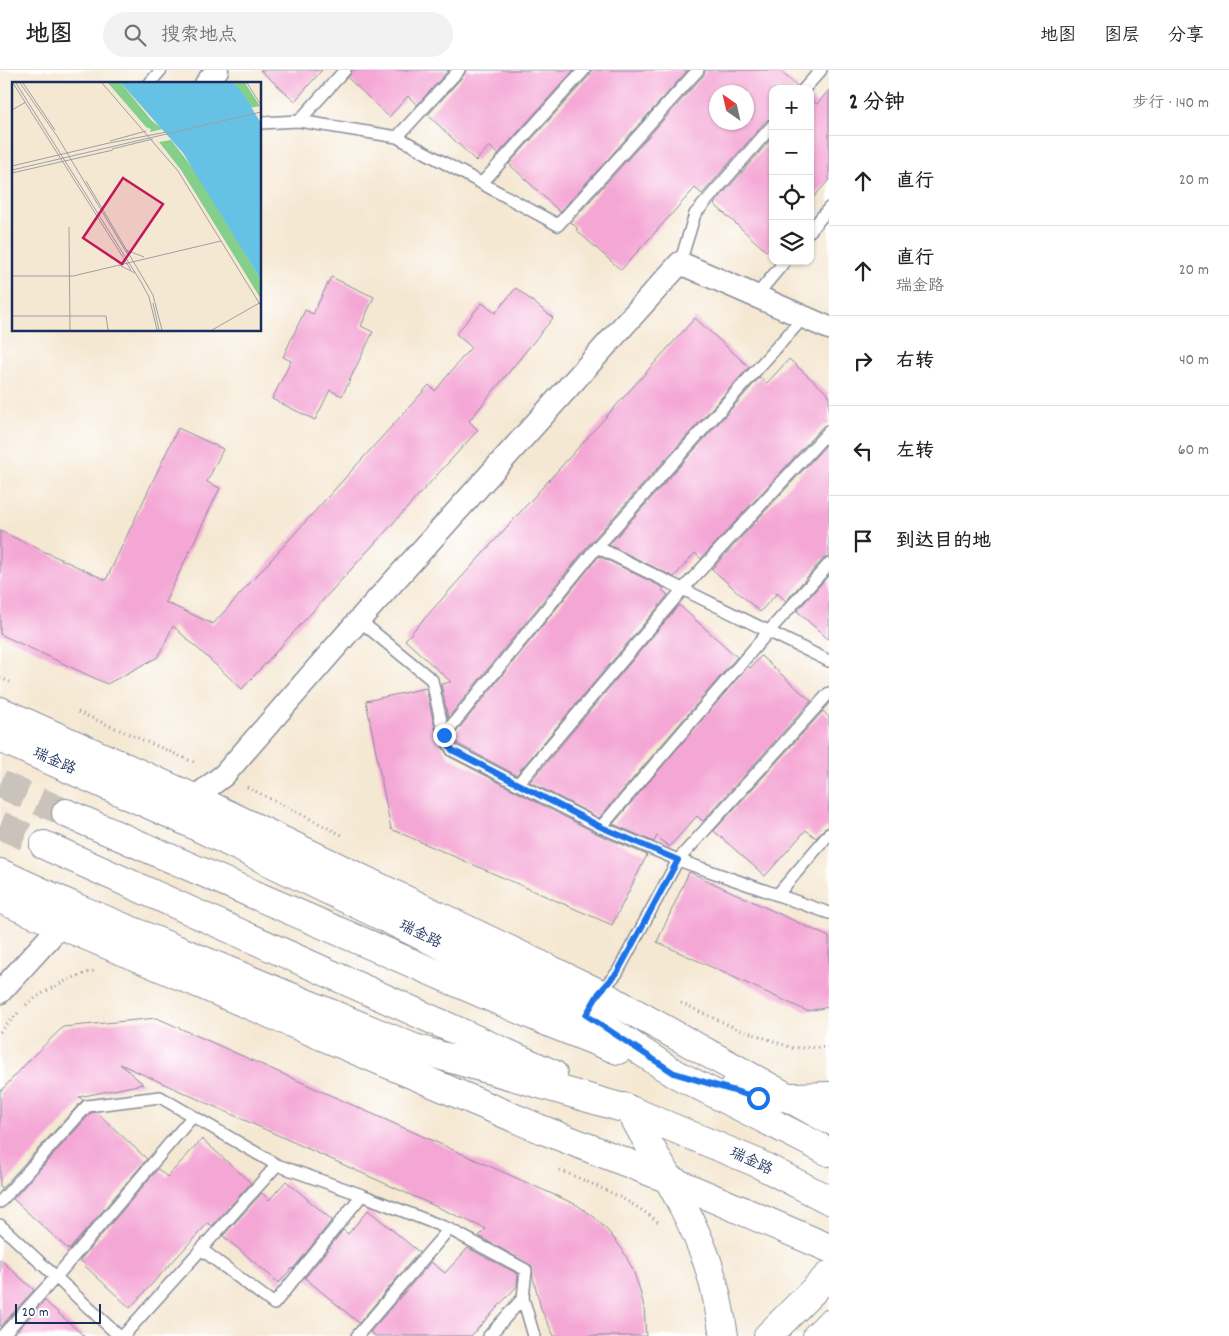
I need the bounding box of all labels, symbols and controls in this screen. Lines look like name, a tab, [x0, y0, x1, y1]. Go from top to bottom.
search box	[103, 12, 453, 57]
text: 地图	[25, 19, 73, 53]
icon: search	[121, 21, 149, 49]
text: 搜索地点	[161, 23, 237, 50]
text: 地图	[1040, 24, 1076, 49]
text: 图层	[1104, 24, 1140, 49]
text: 分享	[1168, 24, 1204, 49]
inset map	[12, 82, 261, 331]
north arrow	[709, 85, 754, 130]
map controls	[769, 85, 814, 265]
button: +	[769, 85, 814, 130]
text: 2 分钟	[849, 89, 905, 119]
text: 步行 · 140 m	[1132, 92, 1209, 115]
button: −	[769, 130, 814, 175]
icon: ahead	[849, 167, 877, 195]
text: 直行	[896, 169, 934, 196]
text: 20 m	[1179, 169, 1209, 192]
button: locate	[769, 175, 814, 220]
button: layers	[769, 220, 814, 265]
text: 直行	[896, 246, 934, 273]
icon: ahead	[849, 257, 877, 285]
text: 20 m	[1179, 259, 1209, 282]
text: 瑞金路	[896, 275, 944, 298]
icon: right	[849, 347, 877, 375]
text: 右转	[896, 349, 934, 376]
text: 40 m	[1179, 349, 1209, 372]
icon: left	[849, 437, 877, 465]
text: 左转	[896, 439, 934, 466]
text: 60 m	[1178, 439, 1209, 462]
icon: arrive	[849, 527, 877, 555]
text: 到达目的地	[896, 529, 991, 556]
route end	[433, 724, 456, 747]
street label: 瑞金路	[29, 743, 79, 781]
street label: 瑞金路	[395, 915, 445, 955]
route start	[747, 1087, 770, 1110]
street label: 瑞金路	[726, 1143, 776, 1181]
scale bar	[15, 1301, 101, 1324]
text: 20 m	[22, 1303, 49, 1323]

